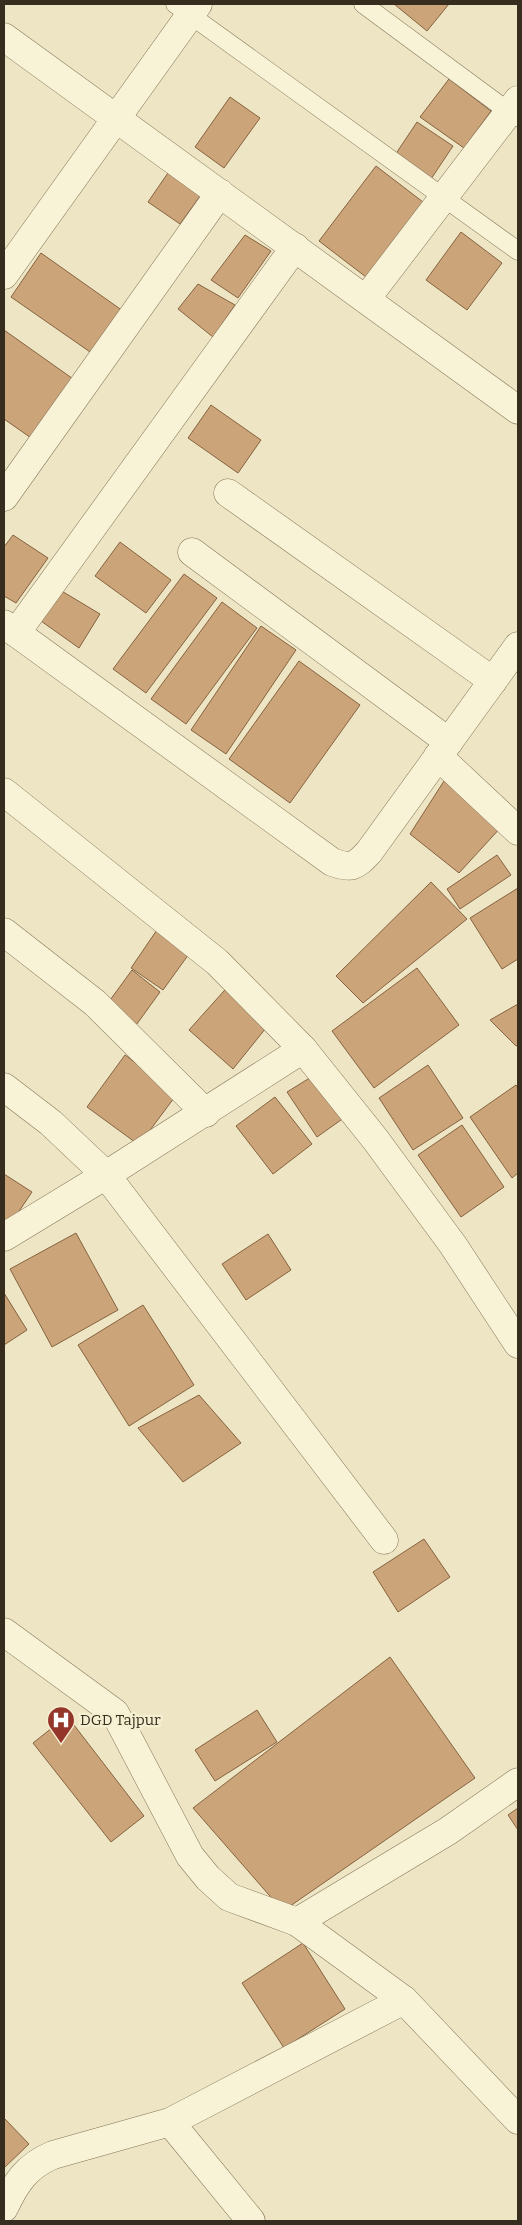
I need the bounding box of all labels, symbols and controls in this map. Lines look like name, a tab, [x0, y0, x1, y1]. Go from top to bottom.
hospital icon: DGD Tajpur	[46, 1705, 76, 1744]
place label: DGD Tajpur	[80, 1711, 161, 1729]

